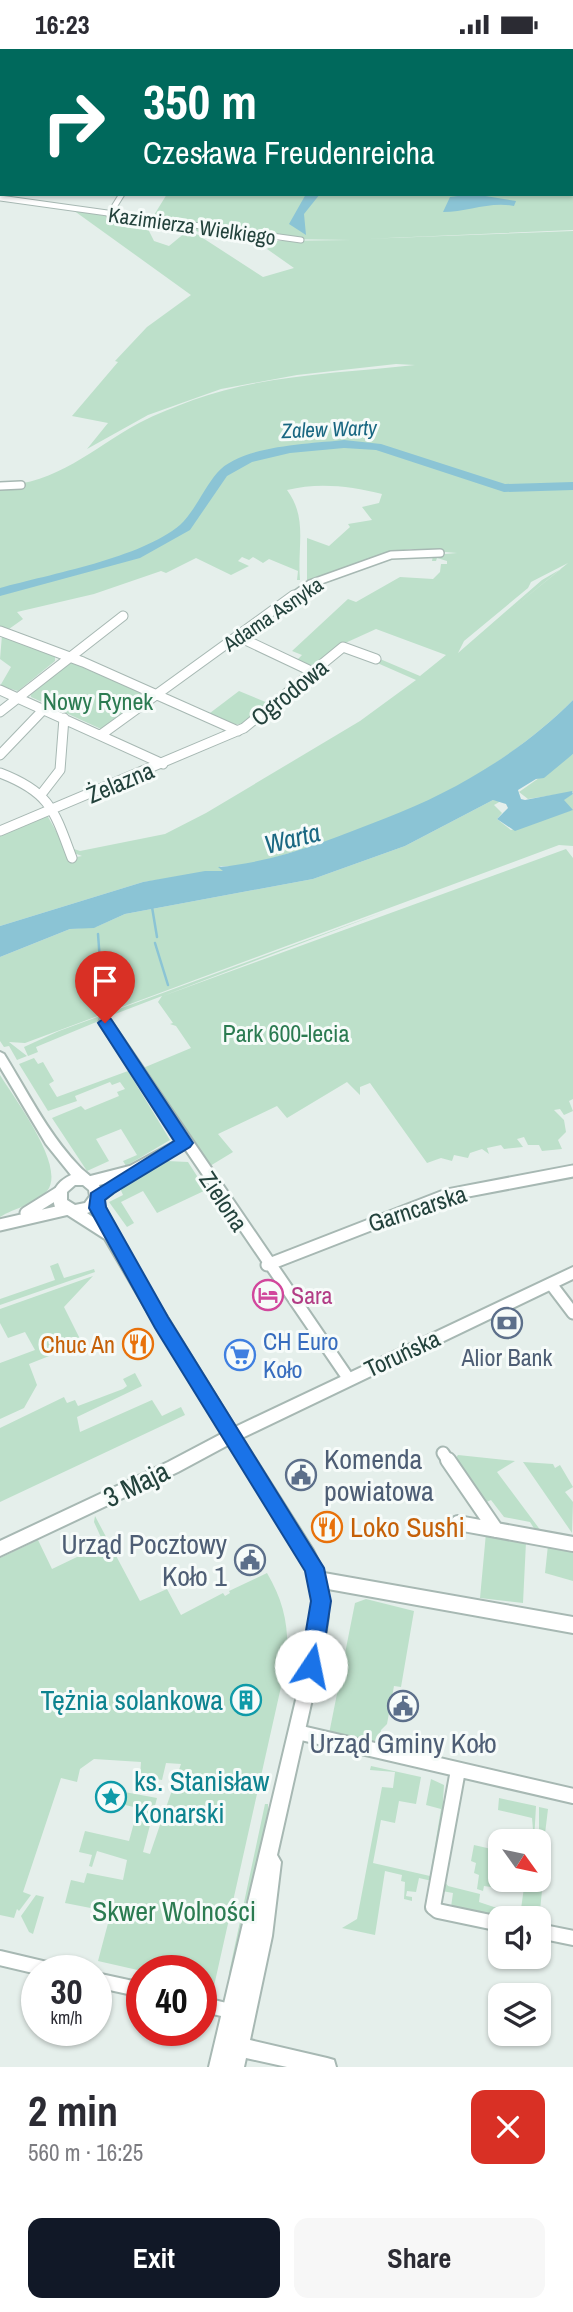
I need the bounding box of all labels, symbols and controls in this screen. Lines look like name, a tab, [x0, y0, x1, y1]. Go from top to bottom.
text: 16:23	[35, 7, 90, 42]
text: 350 m	[143, 68, 257, 134]
icon: right	[28, 77, 119, 168]
text: Czesława Freudenreicha	[143, 131, 435, 174]
street label: Kazimierza Wielkiego	[107, 200, 277, 252]
water label: Zalew Warty	[280, 413, 379, 445]
street label: Adama Asnyka	[216, 570, 329, 659]
street label: Ogrodowa	[244, 651, 334, 733]
park label: Nowy Rynek	[43, 685, 153, 717]
street label: Żelazna	[82, 754, 159, 810]
water label: Warta	[260, 814, 324, 862]
pin	[75, 951, 135, 1023]
icon: arrive	[86, 962, 124, 1000]
park label: Park 600-lecia	[223, 1017, 349, 1049]
street label: Zielona	[192, 1165, 256, 1237]
street label: Garncarska	[364, 1177, 470, 1239]
hotel icon: Sara	[251, 1278, 285, 1312]
place label: Sara	[291, 1279, 333, 1311]
bank icon: Alior Bank	[490, 1306, 524, 1340]
street label: Toruńska	[359, 1322, 445, 1384]
place label: CH Euro Koło	[263, 1325, 338, 1385]
restaurant icon: Chuc An	[121, 1327, 155, 1361]
place label: Chuc An	[41, 1328, 115, 1360]
supermarket icon: CH Euro Koło	[223, 1338, 257, 1372]
place label: Alior Bank	[461, 1341, 553, 1373]
place label: Komenda powiatowa	[324, 1440, 434, 1510]
street label: 3 Maja	[97, 1452, 175, 1516]
public building icon: Komenda powiatowa	[284, 1458, 318, 1492]
place label: Loko Sushi	[350, 1508, 465, 1546]
restaurant icon: Loko Sushi	[310, 1510, 344, 1544]
place label: Urząd Pocztowy Koło 1	[61, 1525, 228, 1595]
public building icon: Urząd Pocztowy Koło 1	[233, 1543, 267, 1577]
position arrow	[274, 1629, 348, 1703]
place label: Tężnia solankowa	[40, 1681, 223, 1719]
building icon: Tężnia solankowa	[229, 1683, 263, 1717]
public building icon: Urząd Gminy Koło	[386, 1689, 420, 1723]
place label: Urząd Gminy Koło	[309, 1724, 497, 1762]
place label: ks. Stanisław Konarski	[134, 1762, 270, 1832]
place icon: ks. Stanisław Konarski	[94, 1780, 128, 1814]
north arrow	[488, 1829, 551, 1892]
map controls	[488, 1829, 551, 2046]
park label: Skwer Wolności	[92, 1892, 256, 1930]
button: sound	[488, 1906, 551, 1969]
speed limit sign: 40	[126, 1955, 217, 2046]
text: 30	[51, 1968, 82, 2015]
button: layers	[488, 1983, 551, 2046]
text: km/h	[51, 2005, 83, 2030]
text: 2 min	[28, 2083, 118, 2139]
button: close	[471, 2090, 545, 2164]
text: 560 m · 16:25	[28, 2137, 143, 2168]
button: Exit	[28, 2218, 280, 2298]
button: Share	[294, 2218, 545, 2298]

